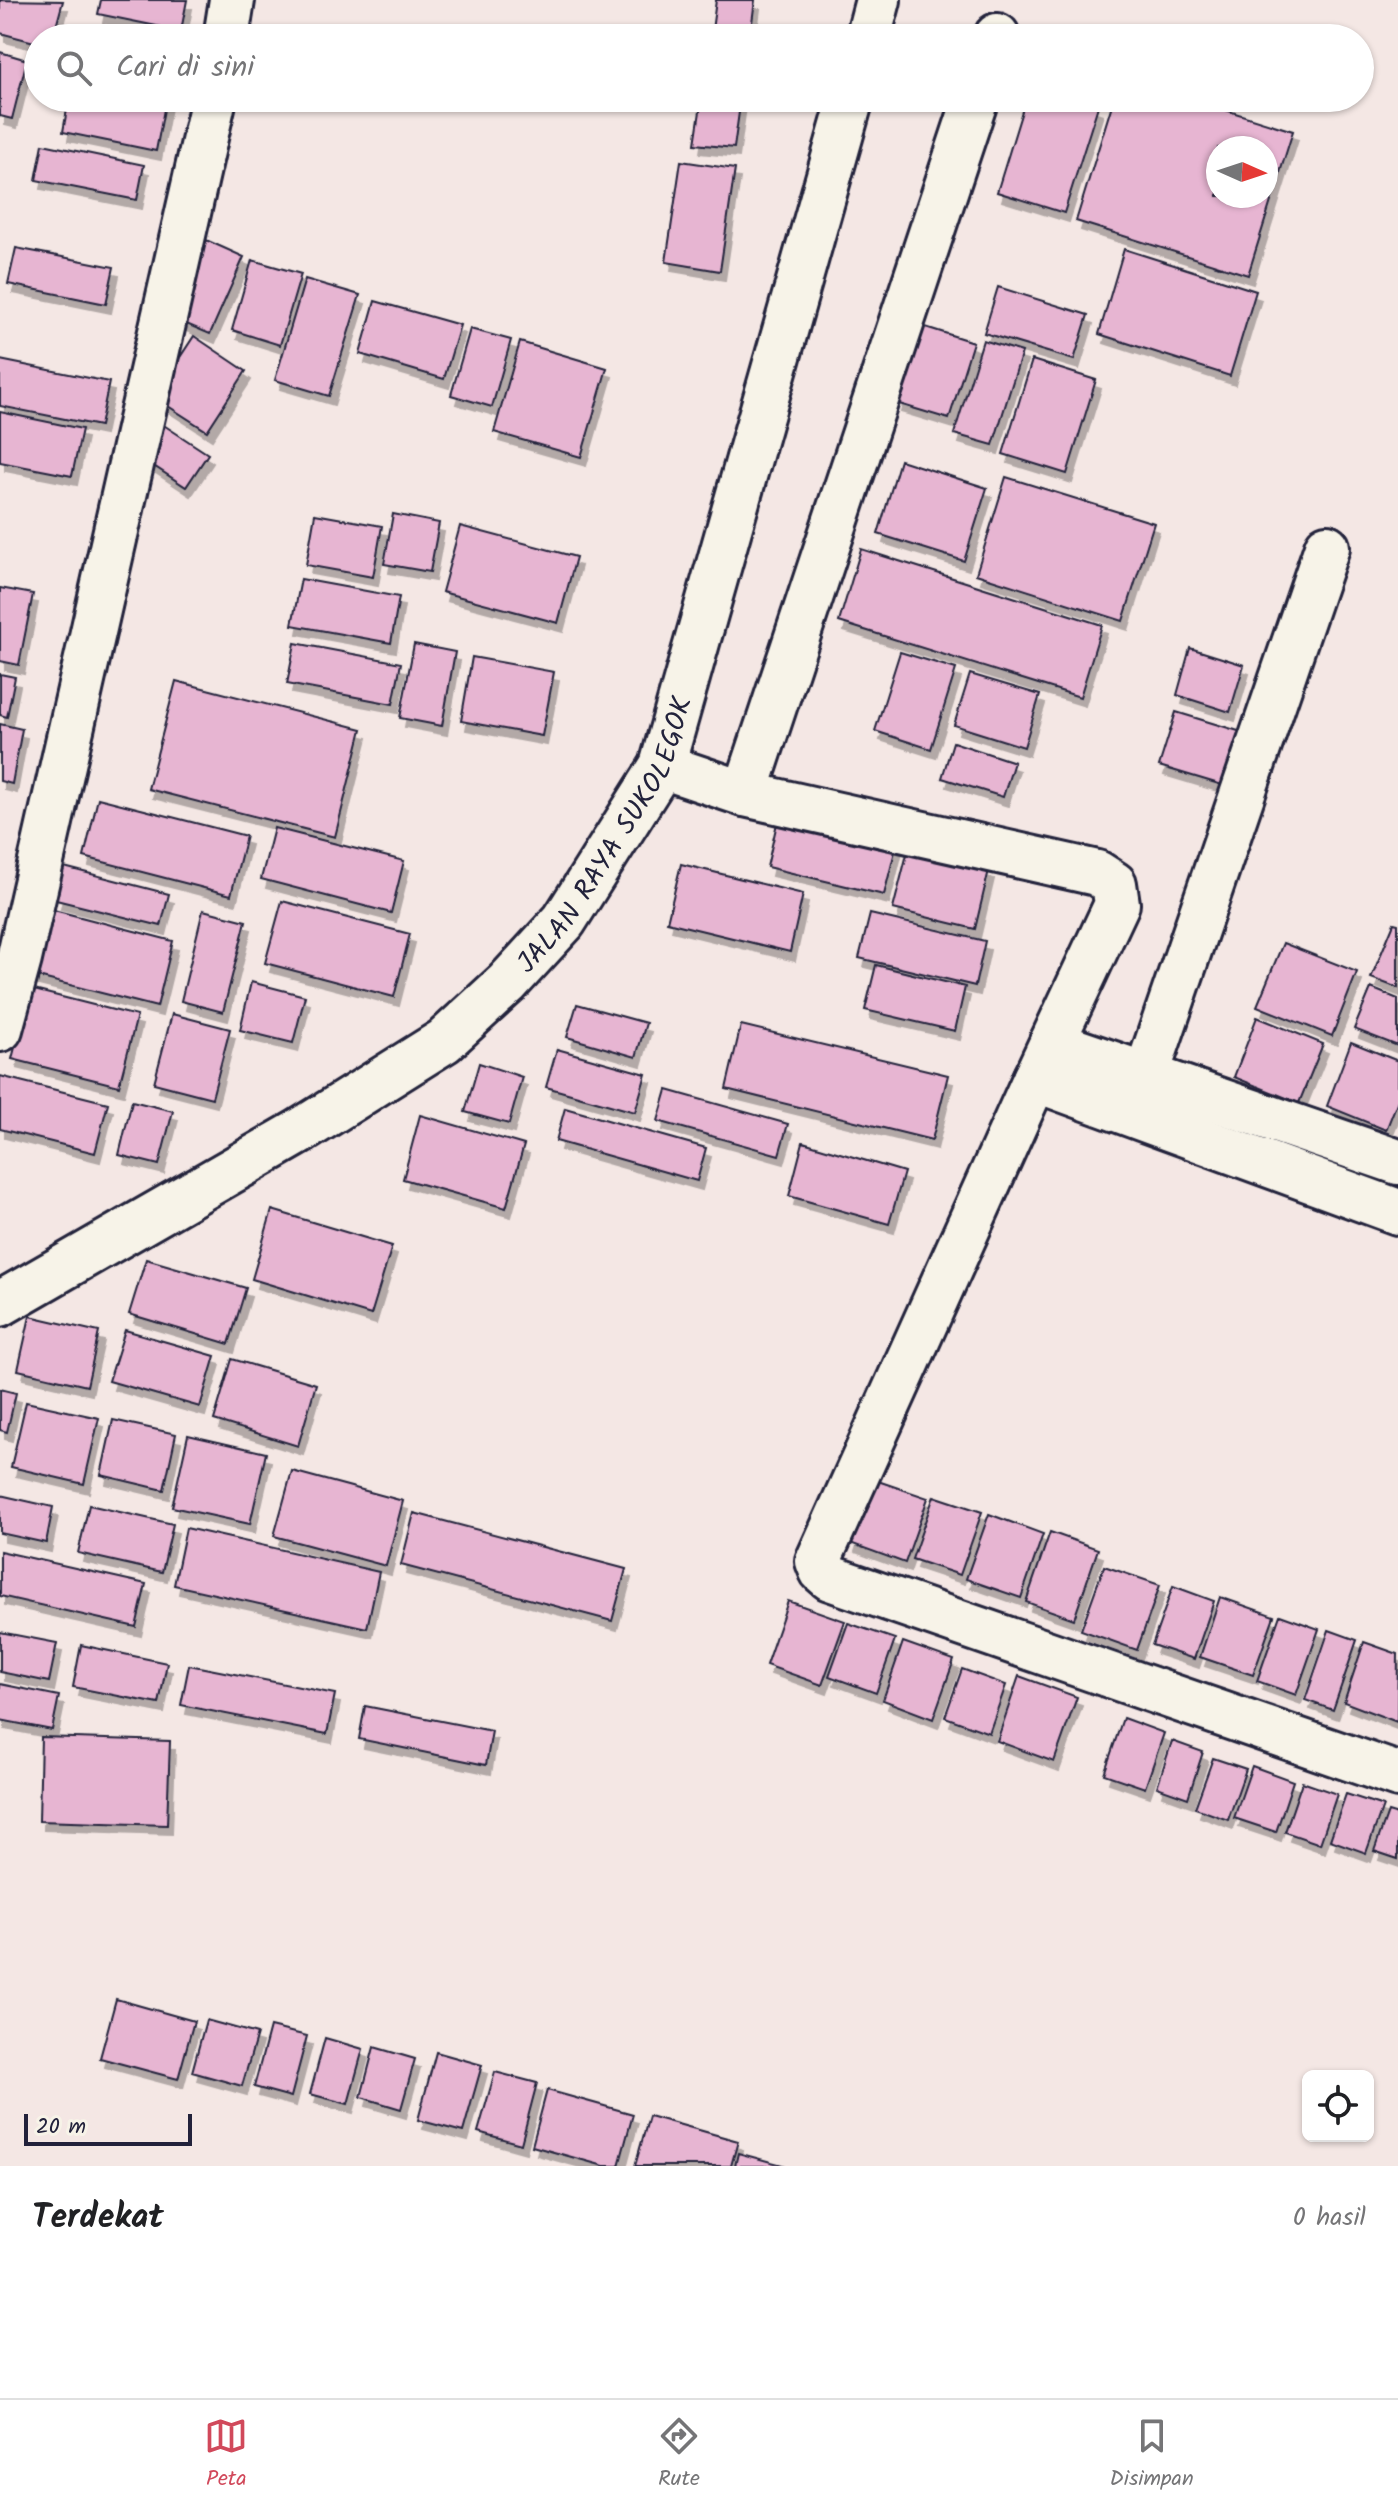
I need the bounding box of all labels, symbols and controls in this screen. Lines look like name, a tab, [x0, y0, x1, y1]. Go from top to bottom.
search box	[24, 24, 1374, 112]
text: Cari di sini	[116, 44, 254, 92]
icon: search	[52, 46, 96, 90]
north arrow	[1206, 136, 1278, 208]
street label: JALAN RAYA SUKOLEGOK	[507, 691, 706, 984]
map controls	[1302, 2070, 1374, 2142]
button: locate	[1302, 2070, 1374, 2142]
scale bar	[24, 2110, 192, 2146]
text: 20 m	[36, 2110, 86, 2145]
text: Terdekat	[32, 2191, 164, 2245]
text: 0 hasil	[1293, 2197, 1366, 2239]
tab: Peta	[204, 2414, 248, 2497]
tab: Rute	[657, 2414, 701, 2497]
tab: Disimpan	[1110, 2414, 1194, 2497]

